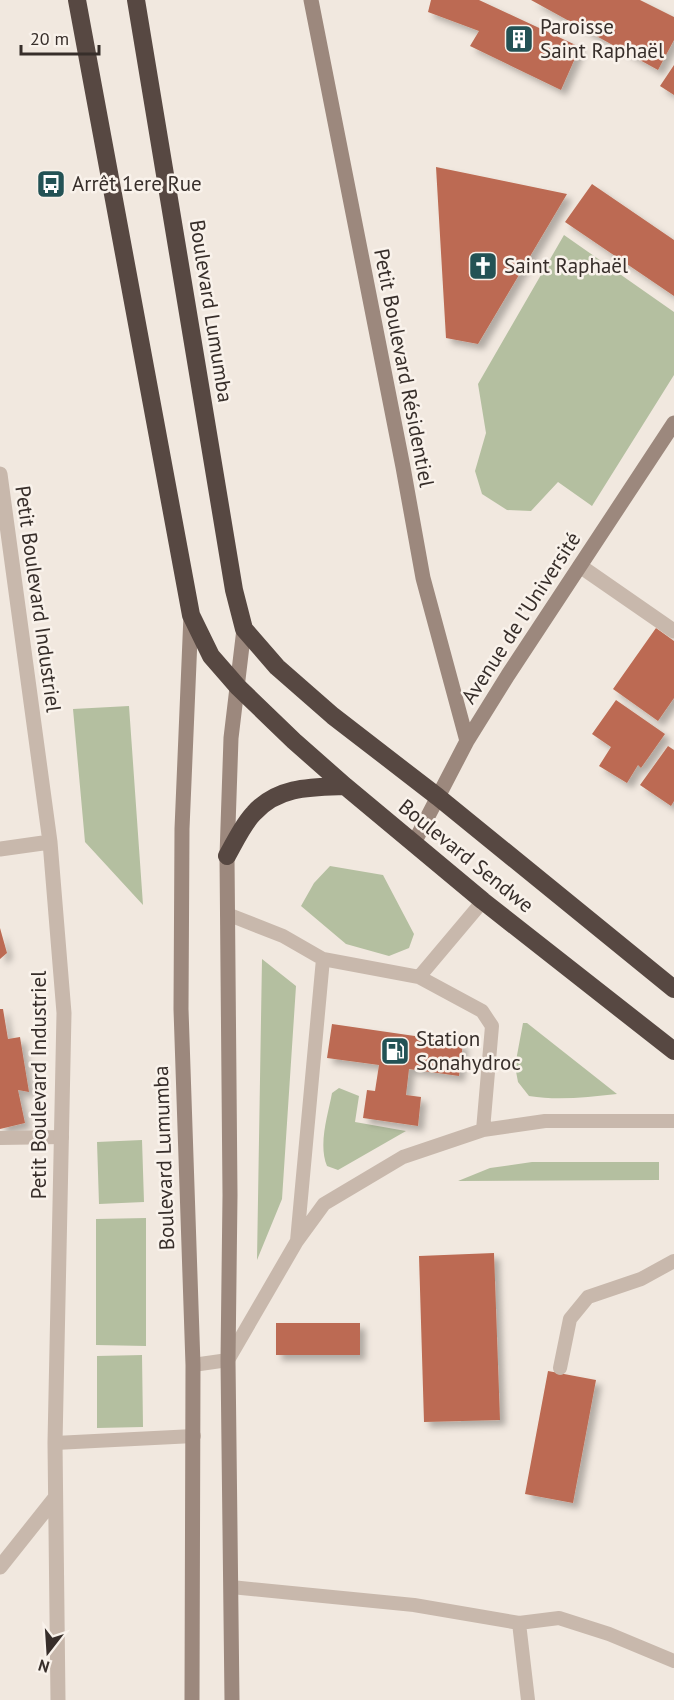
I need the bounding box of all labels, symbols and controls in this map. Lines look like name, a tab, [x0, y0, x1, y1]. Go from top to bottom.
place label: Paroisse Saint Raphaël	[540, 13, 664, 64]
scale bar	[21, 18, 99, 56]
building icon: Paroisse Saint Raphaël	[503, 23, 535, 55]
text: 20 m	[30, 27, 69, 50]
bus stop icon: Arrêt 1ere Rue	[35, 168, 67, 200]
place label: Arrêt 1ere Rue	[72, 170, 202, 197]
street label: Boulevard Lumumba	[184, 218, 239, 404]
street label: Petit Boulevard Résidentiel	[368, 246, 441, 490]
church icon: Saint Raphaël	[467, 250, 499, 282]
place label: Saint Raphaël	[504, 252, 628, 279]
street label: Petit Boulevard Industriel	[9, 484, 68, 714]
street label: Avenue de l’Université	[455, 527, 586, 709]
street label: Boulevard Sendwe	[393, 793, 539, 918]
street label: Petit Boulevard Industriel	[25, 971, 52, 1199]
place label: Station Sonahydroc	[416, 1025, 521, 1076]
fuel station icon: Station Sonahydroc	[379, 1035, 411, 1067]
street label: Boulevard Lumumba	[147, 1065, 180, 1251]
north arrow	[18, 1622, 78, 1682]
text: N	[36, 1655, 52, 1677]

